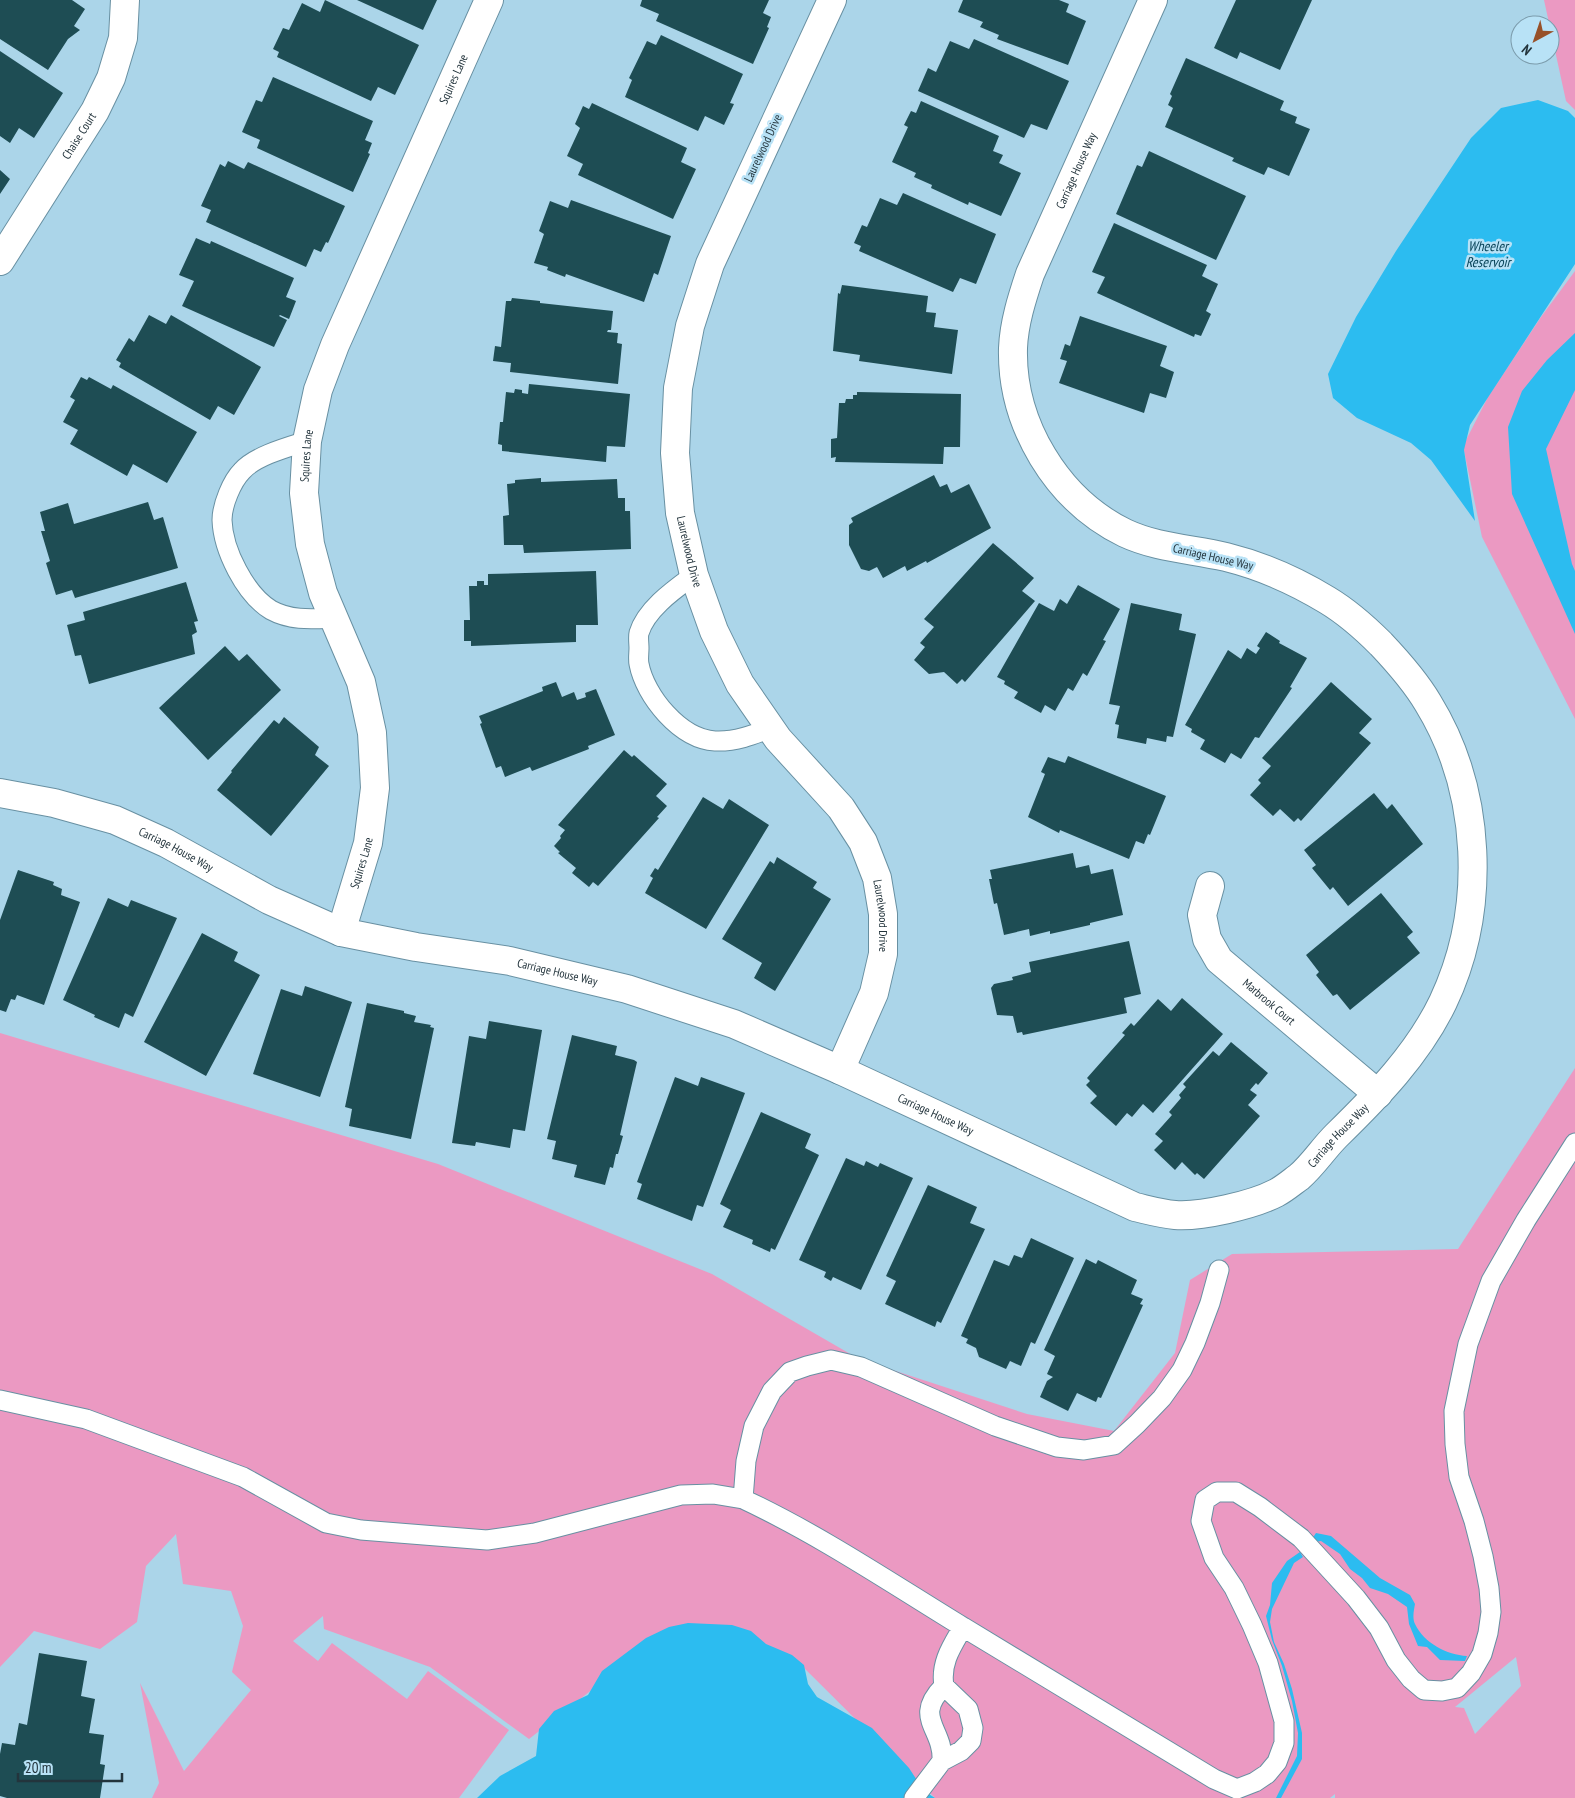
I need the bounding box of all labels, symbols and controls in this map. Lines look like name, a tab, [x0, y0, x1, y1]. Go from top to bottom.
north arrow	[1510, 15, 1560, 65]
text: N	[1518, 41, 1535, 59]
street label: Squires Lane	[436, 52, 471, 106]
street label: Chaise Court	[58, 109, 99, 162]
street label: Laurelwood Drive	[740, 112, 785, 184]
street label: Carriage House Way	[1052, 129, 1100, 211]
water label: Wheeler Reservoir	[1466, 237, 1512, 271]
street label: Squires Lane	[297, 428, 316, 482]
street label: Laurelwood Drive	[674, 514, 706, 589]
street label: Carriage House Way	[1171, 540, 1255, 573]
street label: Carriage House Way	[136, 824, 217, 875]
street label: Squires Lane	[347, 837, 376, 890]
street label: Laurelwood Drive	[870, 878, 891, 952]
street label: Carriage House Way	[516, 955, 600, 989]
street label: Marbrook Court	[1240, 975, 1299, 1028]
street label: Carriage House Way	[895, 1090, 977, 1138]
street label: Carriage House Way	[1304, 1100, 1372, 1170]
scale bar	[18, 1750, 121, 1782]
text: 20 m	[25, 1758, 51, 1777]

